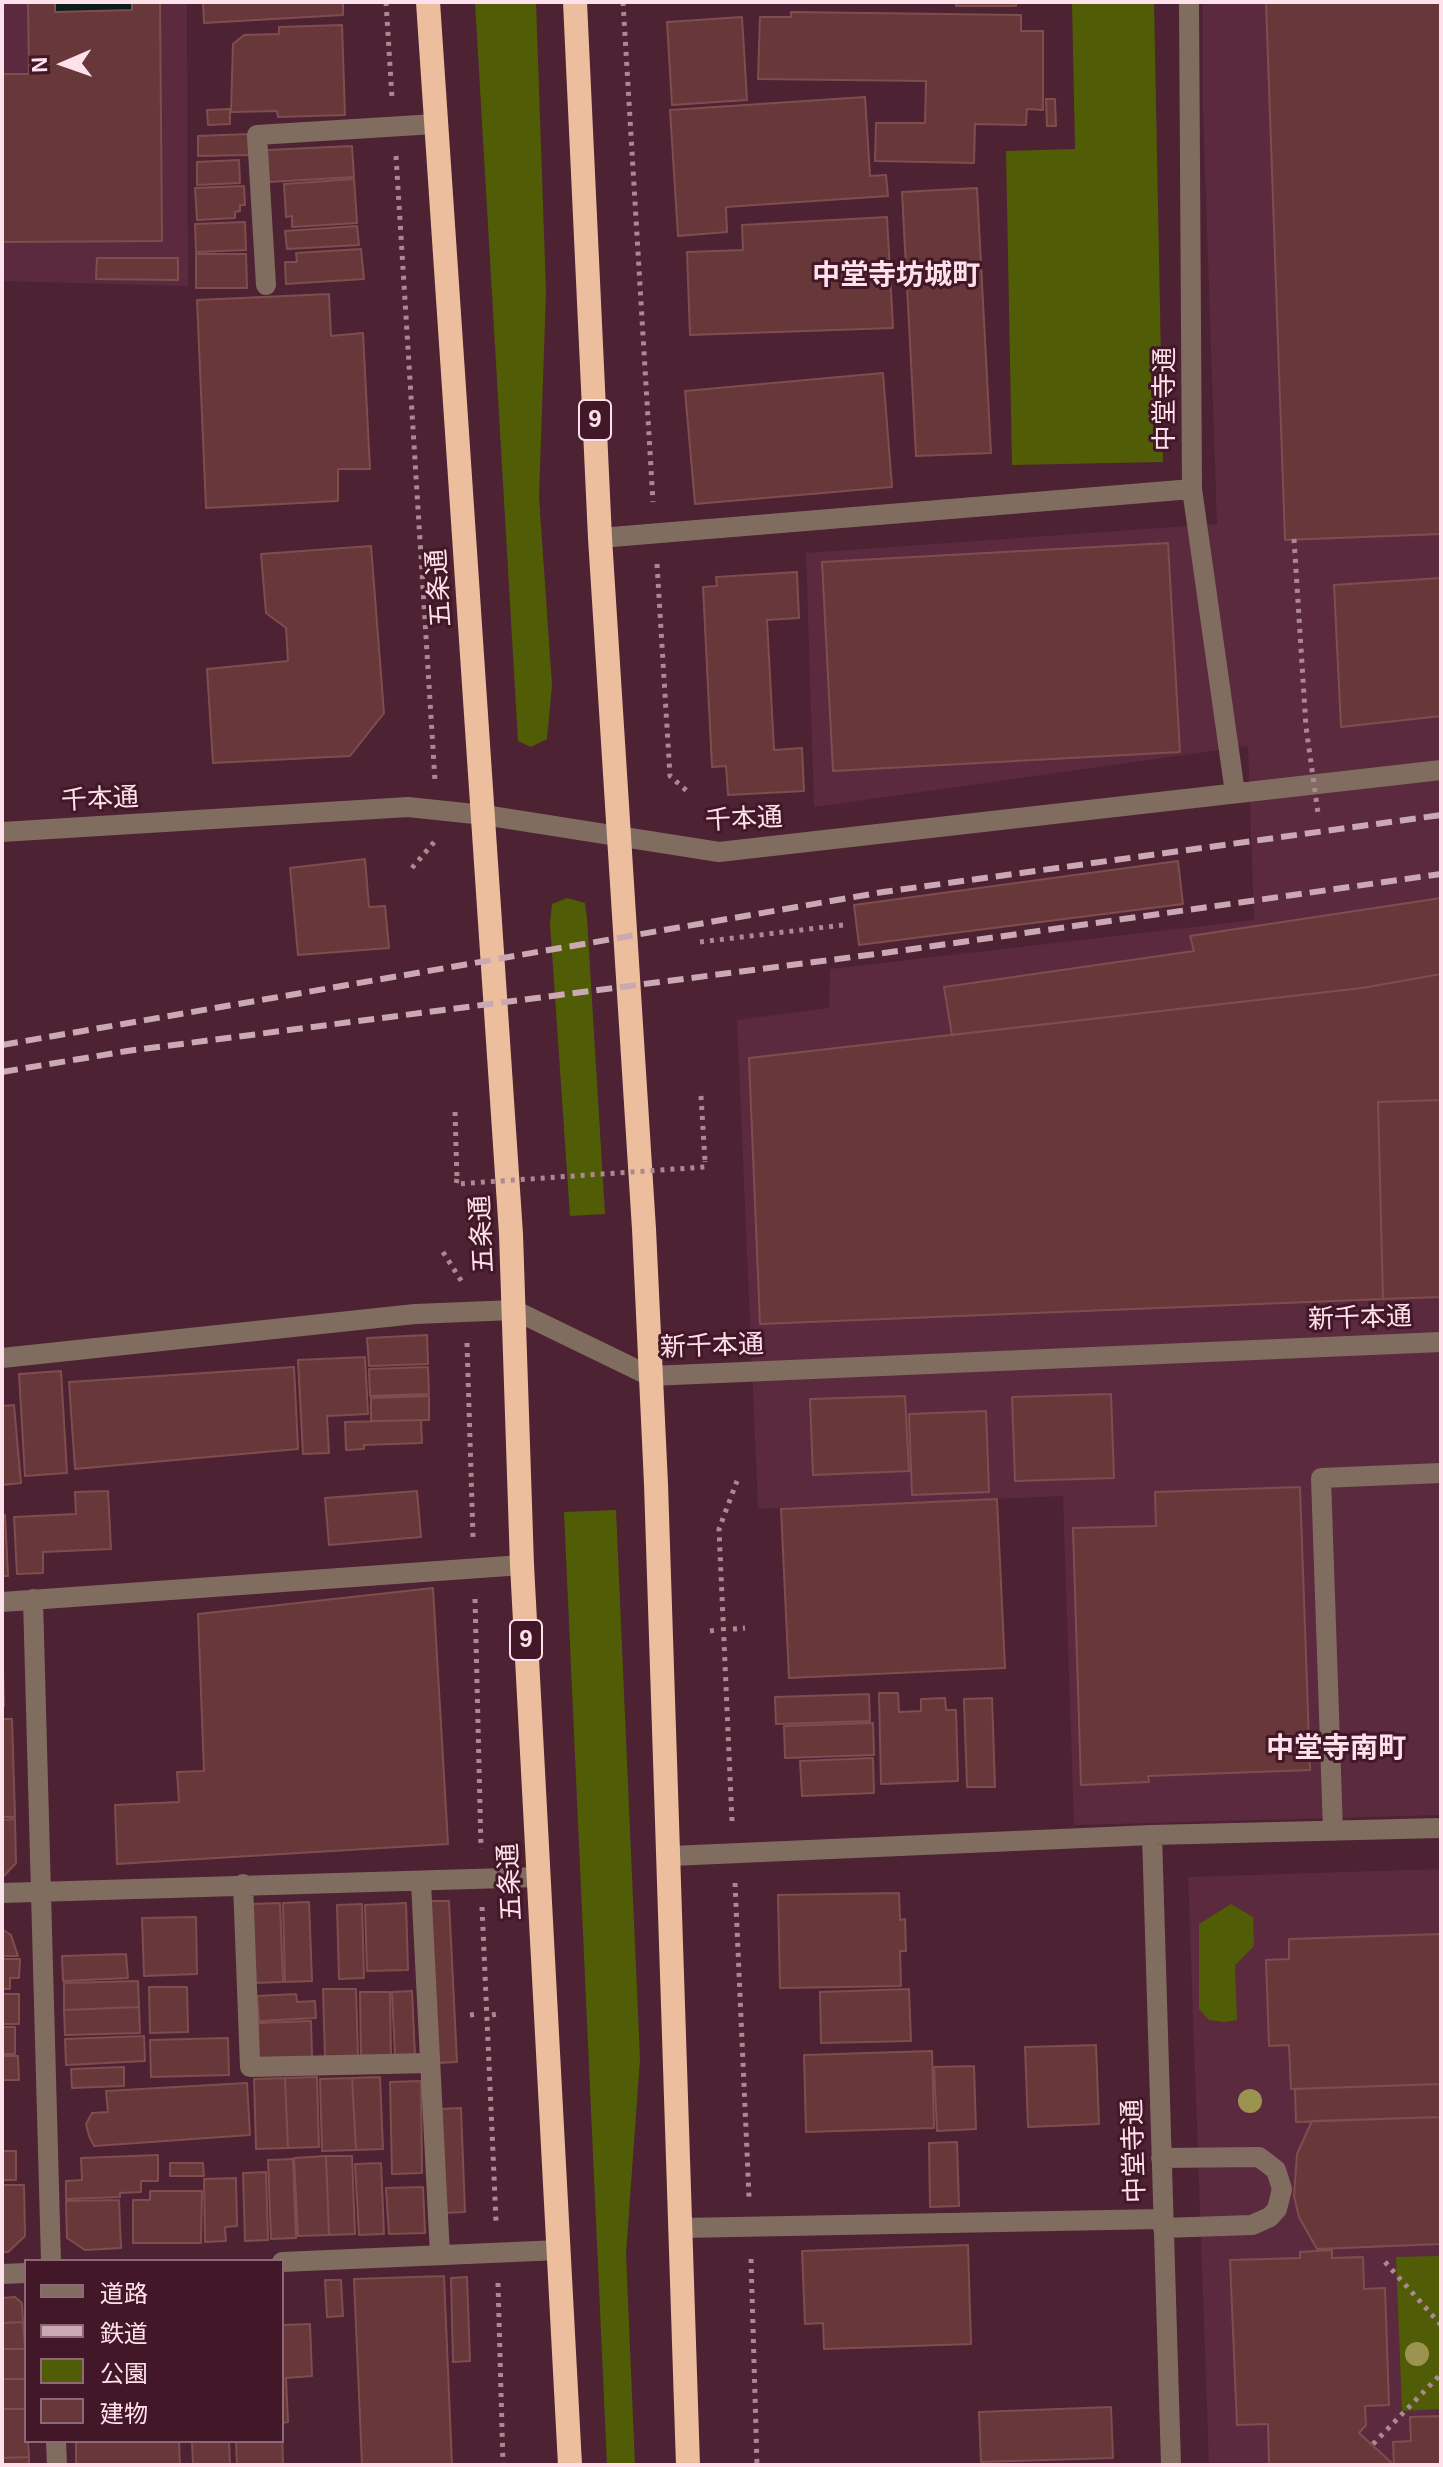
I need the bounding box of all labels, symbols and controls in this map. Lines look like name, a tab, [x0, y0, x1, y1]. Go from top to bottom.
north arrow	[24, 24, 104, 104]
text: N	[27, 56, 52, 73]
district label: 中堂寺坊城町	[812, 259, 980, 293]
street label: 中堂寺通	[1150, 347, 1182, 451]
road number: 9	[579, 400, 611, 440]
street label: 五条通	[422, 548, 458, 628]
street label: 千本通	[60, 782, 140, 818]
street label: 千本通	[704, 802, 784, 838]
street label: 五条通	[465, 1194, 501, 1274]
street label: 新千本通	[1307, 1302, 1413, 1336]
street label: 新千本通	[659, 1330, 765, 1364]
road number: 9	[510, 1620, 542, 1660]
district label: 中堂寺南町	[1266, 1732, 1406, 1766]
street label: 五条通	[493, 1842, 529, 1922]
street label: 中堂寺通	[1118, 2098, 1152, 2204]
legend	[24, 2259, 284, 2443]
text: 道路	[100, 2280, 148, 2307]
text: 鉄道	[100, 2320, 148, 2347]
text: 公園	[100, 2360, 148, 2387]
text: 建物	[100, 2400, 148, 2427]

